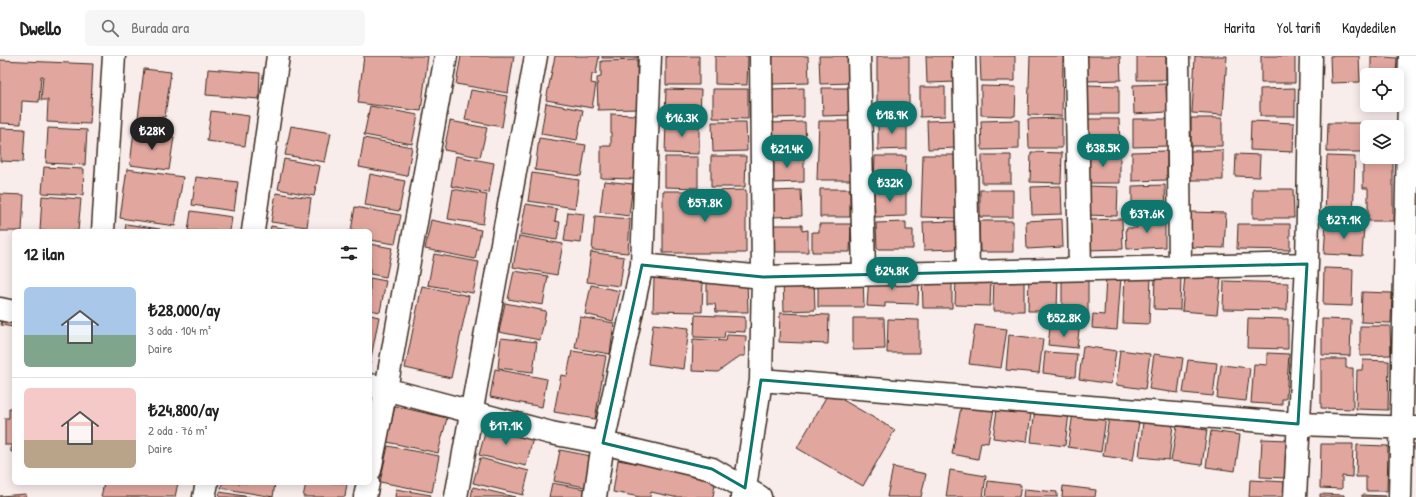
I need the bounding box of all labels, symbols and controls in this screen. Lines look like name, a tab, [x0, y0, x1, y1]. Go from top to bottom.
search box	[85, 10, 365, 46]
text: Dwello	[20, 15, 61, 41]
icon: search	[99, 17, 121, 39]
text: Burada ara	[131, 17, 189, 38]
text: Harita	[1224, 18, 1255, 37]
text: Yol tarifi	[1277, 18, 1320, 37]
text: Kaydedilen	[1342, 18, 1396, 37]
map controls	[1360, 68, 1404, 164]
button: locate	[1360, 68, 1404, 112]
pin: ₺18.9K	[859, 101, 925, 135]
pin: ₺16.3K	[649, 104, 715, 138]
text: ₺18.9K	[876, 105, 908, 123]
text: ₺16.3K	[666, 108, 698, 126]
pin: ₺28K	[128, 117, 176, 151]
button: layers	[1360, 120, 1404, 164]
text: ₺28K	[139, 121, 165, 139]
pin: ₺38.5K	[1070, 134, 1136, 168]
pin: ₺21.4K	[754, 135, 820, 169]
text: ₺38.5K	[1086, 138, 1120, 156]
text: ₺21.4K	[771, 139, 803, 157]
pin: ₺32K	[866, 169, 914, 203]
text: ₺32K	[877, 173, 903, 191]
pin: ₺57.8K	[672, 189, 738, 223]
text: ₺57.8K	[688, 193, 722, 211]
pin: ₺37.6K	[1114, 200, 1180, 234]
text: ₺37.6K	[1130, 204, 1164, 222]
pin: ₺27.1K	[1311, 206, 1377, 240]
text: ₺27.1K	[1327, 210, 1361, 228]
text: 12 ilan	[24, 242, 65, 265]
icon: filters	[338, 242, 360, 264]
pin: ₺24.8K	[859, 257, 925, 291]
text: ₺24.8K	[875, 261, 909, 279]
text: ₺28,000/ay	[148, 298, 220, 321]
icon: home	[56, 303, 104, 351]
pin: ₺52.8K	[1031, 304, 1097, 338]
text: ₺52.8K	[1047, 308, 1081, 326]
text: 3 oda · 104 m²	[148, 321, 211, 339]
text: Daire	[148, 339, 172, 357]
text: ₺24,800/ay	[148, 398, 219, 421]
icon: home	[56, 404, 104, 452]
pin: ₺17.1K	[473, 412, 539, 446]
text: ₺17.1K	[490, 416, 522, 434]
text: 2 oda · 76 m²	[148, 421, 208, 439]
text: Daire	[148, 439, 172, 457]

